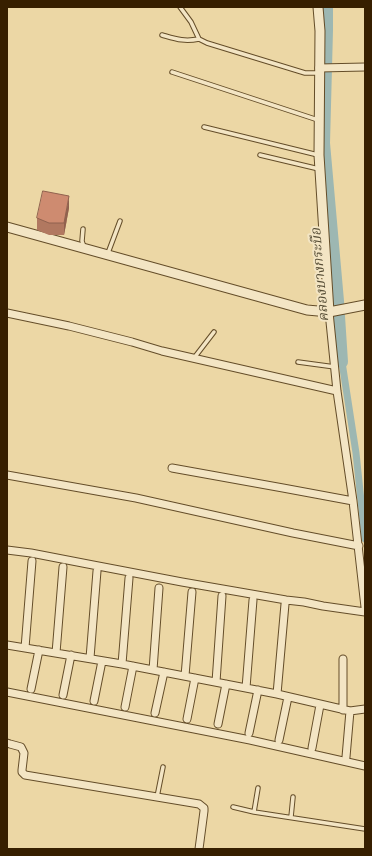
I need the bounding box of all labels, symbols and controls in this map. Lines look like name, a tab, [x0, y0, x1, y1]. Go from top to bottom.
water label: คลองบางกระบือ	[308, 227, 332, 323]

